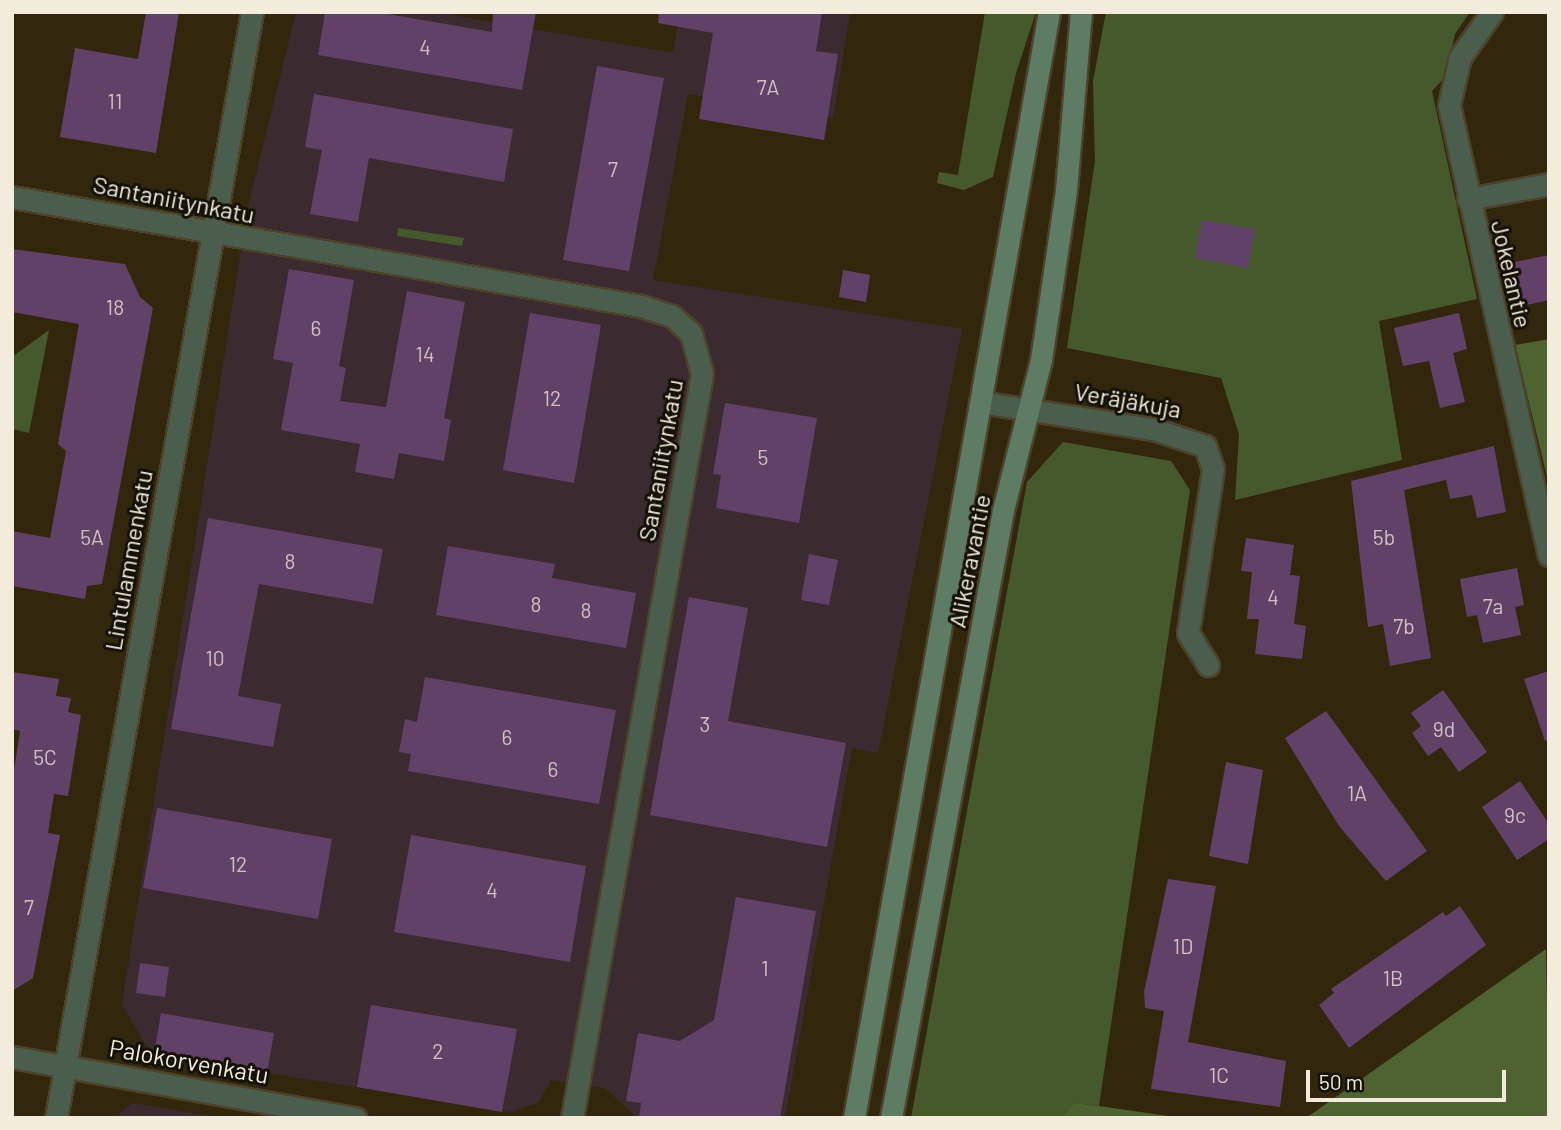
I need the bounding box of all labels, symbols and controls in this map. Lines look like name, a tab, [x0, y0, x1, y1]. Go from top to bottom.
house number: 4	[419, 34, 431, 60]
house number: 7A	[757, 74, 779, 100]
house number: 11	[108, 88, 122, 114]
house number: 7	[608, 156, 618, 182]
street label: Santaniitynkatu	[91, 169, 257, 229]
street label: Jokelantie	[1486, 217, 1538, 331]
house number: 18	[106, 294, 124, 320]
house number: 6	[311, 315, 321, 341]
house number: 14	[416, 341, 434, 367]
street label: Veräjäkuja	[1072, 376, 1184, 424]
street label: Santaniitynkatu	[632, 377, 688, 543]
house number: 12	[543, 385, 561, 411]
house number: 5	[758, 444, 768, 470]
street label: Lintulammenkatu	[98, 467, 158, 653]
street label: Alikeravantie	[942, 492, 996, 630]
house number: 5A	[80, 524, 104, 550]
house number: 5b	[1373, 524, 1395, 550]
house number: 8	[285, 548, 295, 574]
house number: 4	[1267, 584, 1279, 610]
house number: 8	[531, 591, 541, 617]
house number: 7a	[1483, 593, 1503, 619]
house number: 8	[581, 597, 591, 623]
house number: 7b	[1393, 613, 1415, 639]
house number: 10	[205, 645, 225, 671]
house number: 3	[700, 711, 710, 737]
house number: 9d	[1433, 716, 1455, 742]
house number: 6	[502, 724, 512, 750]
house number: 5C	[33, 744, 57, 770]
house number: 6	[548, 756, 558, 782]
house number: 1A	[1347, 780, 1367, 806]
house number: 9c	[1504, 802, 1526, 828]
house number: 12	[229, 851, 247, 877]
house number: 4	[486, 877, 498, 903]
house number: 7	[24, 894, 34, 920]
house number: 1D	[1173, 933, 1193, 959]
house number: 1	[761, 955, 769, 981]
house number: 1B	[1383, 965, 1403, 991]
street label: Palokorvenkatu	[107, 1033, 271, 1089]
house number: 2	[432, 1038, 444, 1064]
scale bar	[1309, 1056, 1508, 1100]
house number: 1C	[1209, 1062, 1229, 1088]
text: 50 m	[1319, 1069, 1363, 1094]

